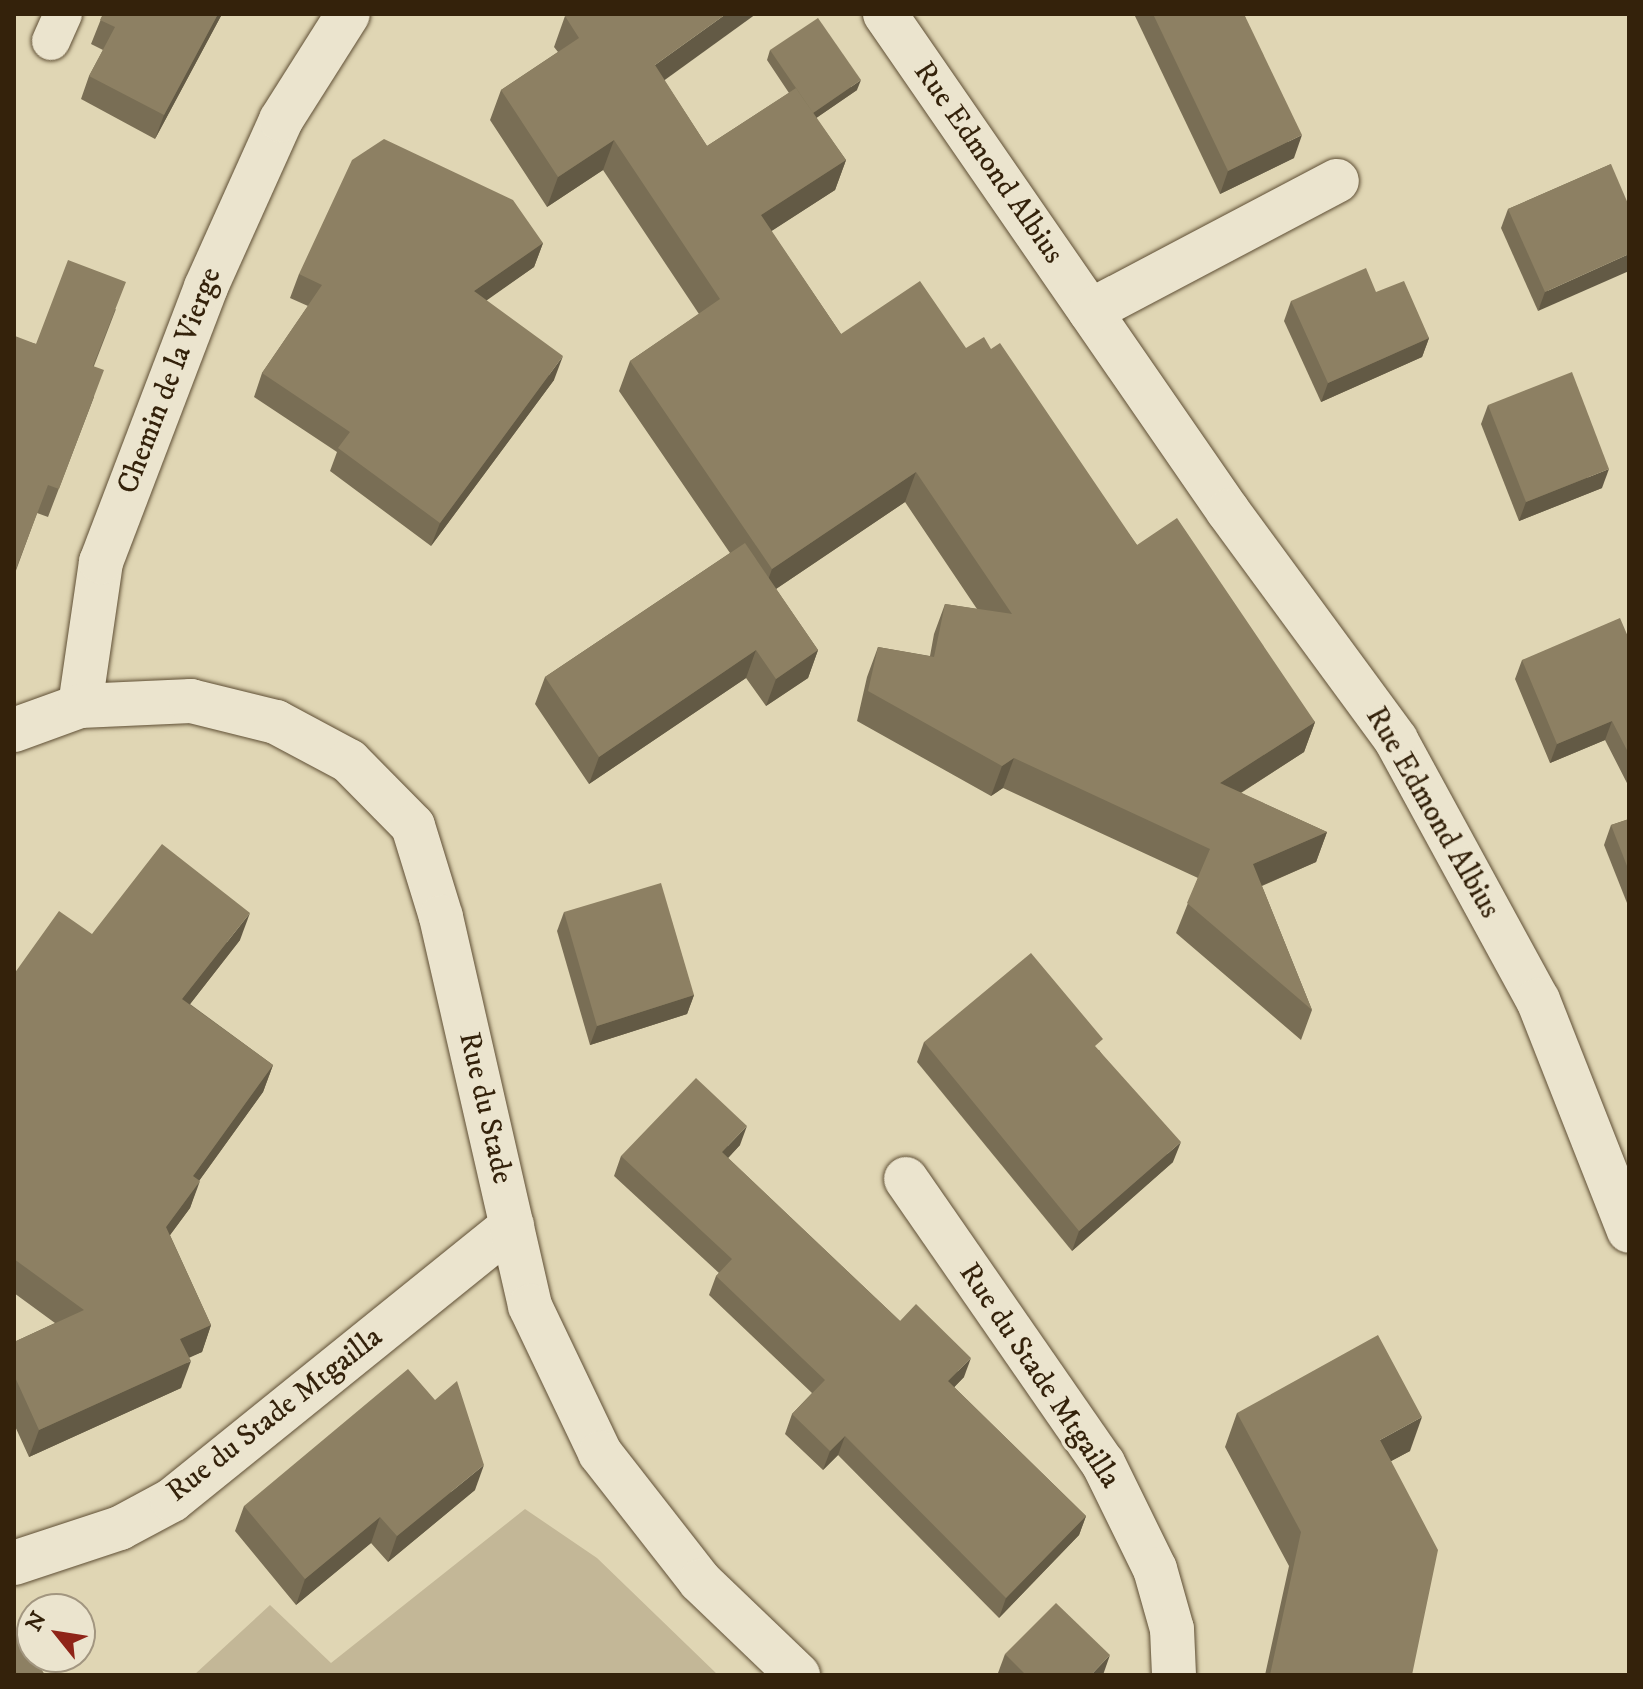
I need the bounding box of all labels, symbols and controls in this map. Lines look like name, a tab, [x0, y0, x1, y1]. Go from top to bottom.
street label: Rue Edmond Albius	[905, 55, 1071, 271]
street label: Chemin de la Vierge	[110, 263, 230, 499]
street label: Rue Edmond Albius	[1357, 701, 1507, 925]
street label: Rue du Stade	[450, 1029, 520, 1187]
street label: Rue du Stade Mtgailla	[950, 1257, 1128, 1495]
street label: Rue du Stade Mtgailla	[160, 1320, 390, 1510]
north arrow	[16, 1593, 96, 1673]
text: N	[20, 1607, 53, 1636]

